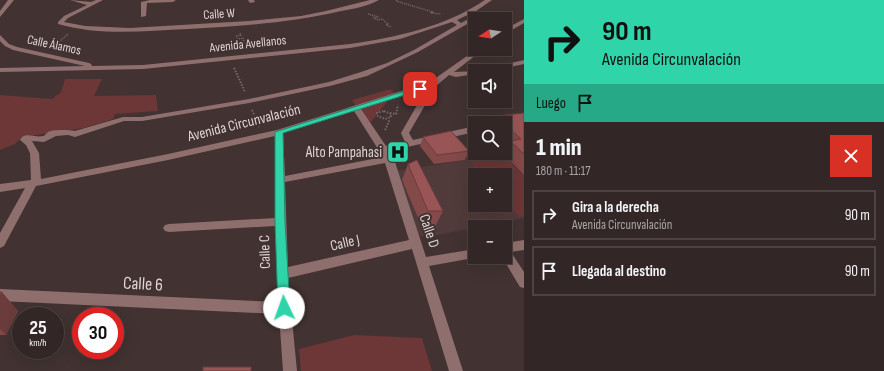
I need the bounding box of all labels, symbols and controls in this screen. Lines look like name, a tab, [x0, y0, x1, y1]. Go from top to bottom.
street label: Calle W	[203, 5, 236, 23]
north arrow	[468, 12, 512, 56]
map controls	[468, 12, 512, 264]
text: 90 m	[602, 15, 652, 48]
icon: right	[536, 16, 588, 68]
street label: Calle Álamos	[26, 31, 83, 59]
street label: Avenida Avellanos	[208, 32, 287, 56]
text: Avenida Circunvalación	[602, 49, 741, 70]
button: sound	[468, 64, 512, 108]
pin	[403, 72, 437, 106]
icon: arrive	[409, 78, 431, 100]
icon: arrive	[574, 92, 596, 114]
text: Luego	[536, 94, 566, 113]
street label: Avenida Circunvalación	[185, 100, 302, 146]
button: search	[468, 116, 512, 160]
text: 1 min	[536, 133, 582, 162]
button: close	[830, 135, 872, 177]
hospital icon: Alto Pampahasi	[385, 139, 411, 165]
place label: Alto Pampahasi	[305, 143, 382, 162]
text: 180 m · 11:17	[536, 163, 590, 179]
button: +	[468, 168, 512, 212]
text: Gira a la derecha	[572, 198, 659, 217]
icon: right	[538, 204, 560, 226]
text: 90 m	[845, 206, 870, 225]
street label: Calle D	[414, 212, 444, 250]
text: Avenida Circunvalación	[572, 217, 672, 233]
button: −	[468, 220, 512, 264]
street label: Calle J	[328, 230, 362, 256]
street label: Calle C	[255, 235, 275, 269]
icon: arrive	[538, 260, 560, 282]
text: Llegada al destino	[572, 262, 666, 281]
text: 90 m	[845, 262, 870, 281]
street label: Calle 6	[122, 272, 164, 296]
position arrow	[263, 287, 305, 329]
speed limit sign: 30	[72, 307, 124, 359]
text: 25	[29, 316, 47, 340]
text: km/h	[29, 337, 47, 349]

